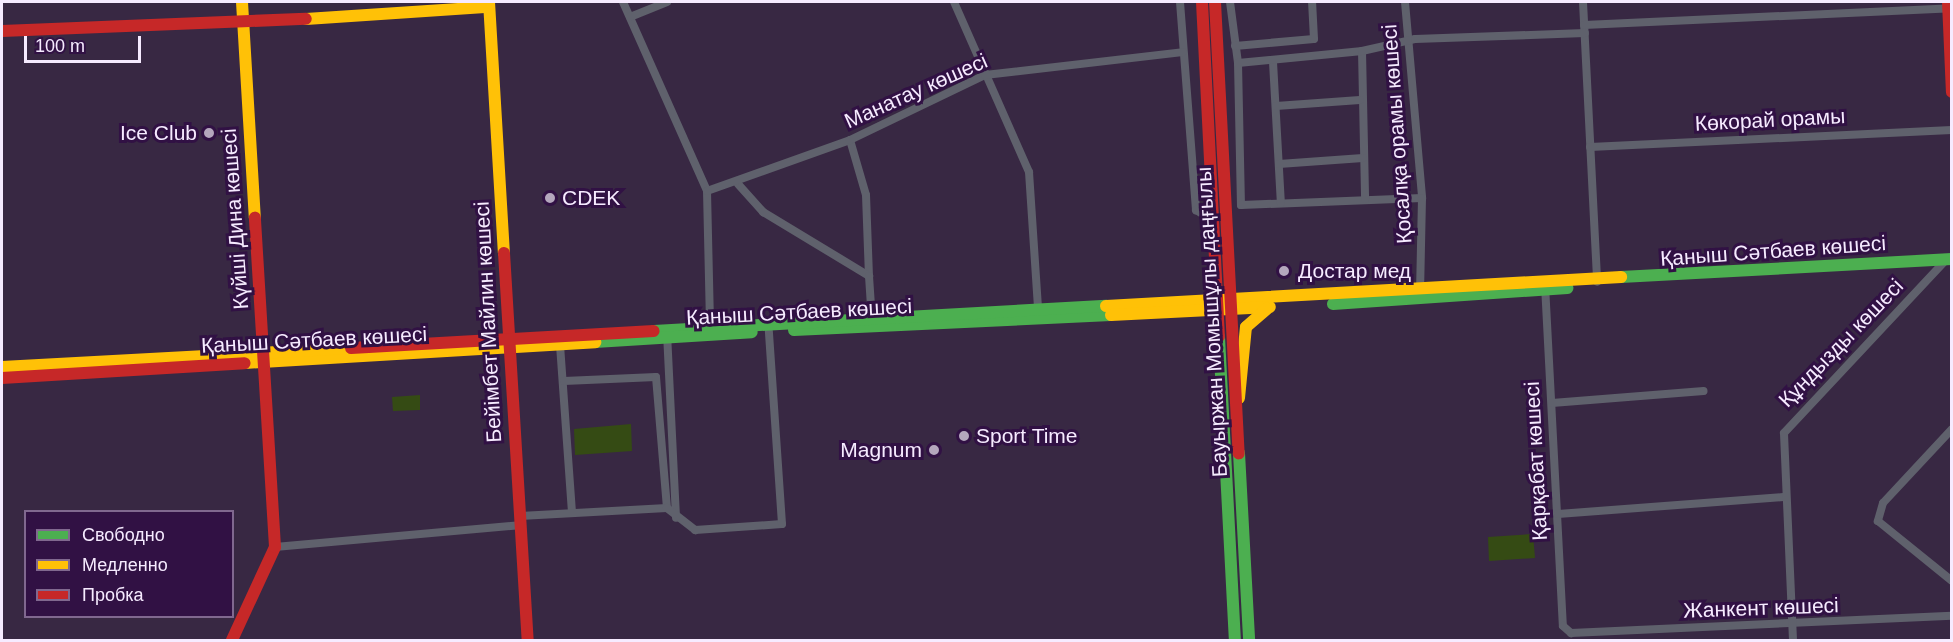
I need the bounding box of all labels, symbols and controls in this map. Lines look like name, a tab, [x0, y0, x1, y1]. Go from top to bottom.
street label: Қосалқа орамы көшесі	[1377, 23, 1417, 245]
scale bar	[27, 24, 144, 62]
text: 100 m	[35, 36, 85, 56]
street label: Манатау көшесі	[841, 48, 991, 134]
street label: Көкорай орамы	[1694, 103, 1846, 137]
place label: Ice Club	[120, 120, 197, 146]
marker: Ice Club	[202, 126, 216, 140]
street label: Күйші Дина көшесі	[216, 128, 254, 310]
street label: Бауыржан Момышұлы даңғылы	[1191, 166, 1233, 478]
place label: CDEK	[562, 185, 620, 211]
marker: CDEK	[543, 191, 557, 205]
street label: Бейімбет Майлин көшесі	[469, 201, 507, 443]
street label: Қаныш Сәтбаев көшесі	[1659, 231, 1887, 271]
place label: Достар мед	[1298, 258, 1411, 284]
marker: Достар мед	[1275, 262, 1293, 280]
street label: Құндызды көшесі	[1773, 274, 1909, 412]
street label: Қаныш Сәтбаев көшесі	[685, 293, 913, 331]
street label: Қаныш Сәтбаев көшесі	[200, 321, 428, 359]
street label: Қарқабат көшесі	[1519, 381, 1553, 541]
place label: Sport Time	[976, 423, 1078, 449]
marker: Sport Time	[957, 429, 971, 443]
place label: Magnum	[840, 437, 922, 463]
marker: Magnum	[927, 443, 941, 457]
legend	[24, 510, 234, 618]
text: Свободно	[82, 525, 165, 545]
text: Медленно	[82, 555, 168, 575]
text: Пробка	[82, 585, 144, 605]
street label: Жанкент көшесі	[1683, 593, 1839, 623]

